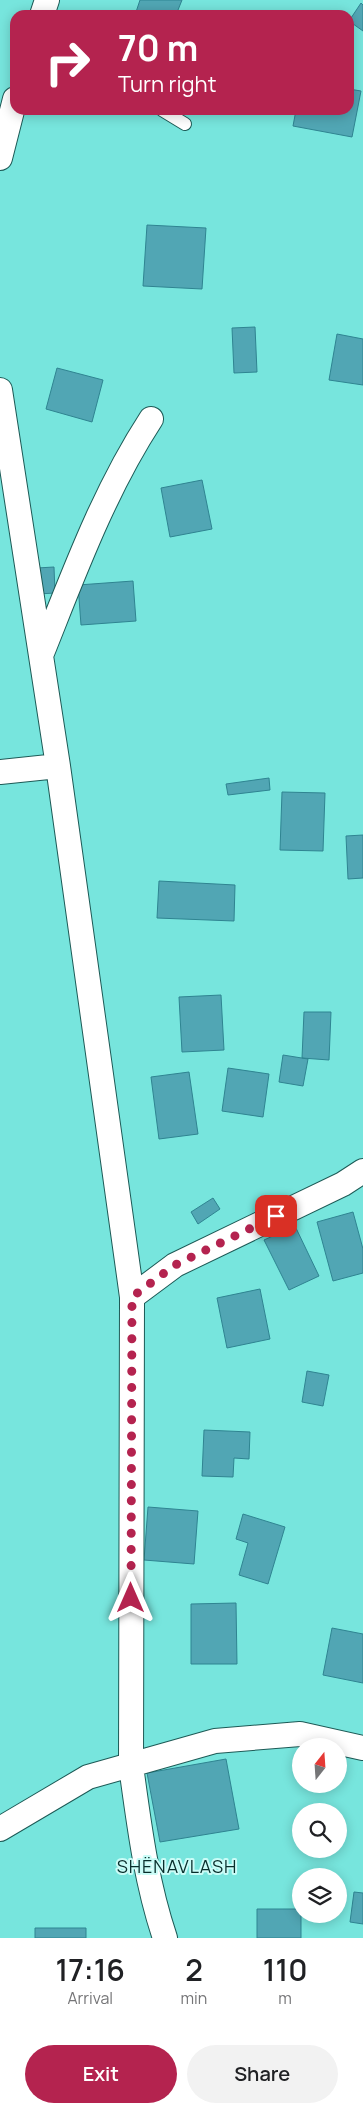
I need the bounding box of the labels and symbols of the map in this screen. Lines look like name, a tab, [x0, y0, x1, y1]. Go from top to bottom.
pin	[255, 1195, 297, 1237]
position arrow	[104, 1571, 156, 1623]
north arrow	[292, 1738, 348, 1792]
district label: SHËNAVLASH	[117, 1854, 237, 1878]

